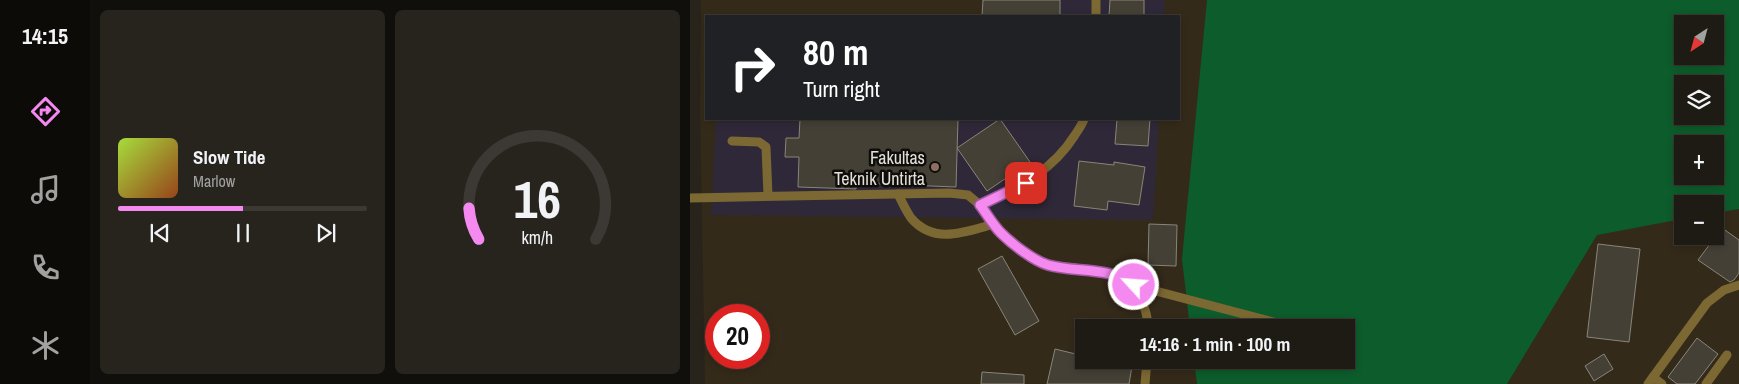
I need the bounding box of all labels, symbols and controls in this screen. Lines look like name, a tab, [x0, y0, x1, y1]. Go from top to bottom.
north arrow	[1674, 15, 1724, 65]
map controls	[1674, 15, 1724, 245]
text: 14:15	[22, 21, 68, 51]
text: 80 m	[803, 29, 868, 76]
icon: right	[720, 35, 785, 100]
text: Turn right	[803, 74, 880, 104]
button: layers	[1674, 75, 1724, 125]
icon: directions	[28, 94, 63, 129]
button: +	[1674, 135, 1724, 185]
text: Slow Tide	[193, 144, 265, 170]
place label: Fakultas Teknik Untirta	[834, 145, 925, 191]
marker: Fakultas Teknik Untirta	[929, 161, 941, 173]
pin	[1005, 162, 1047, 204]
text: 16	[514, 164, 561, 234]
icon: arrive	[1012, 169, 1040, 197]
text: Marlow	[193, 170, 235, 192]
icon: music	[28, 172, 63, 207]
button: −	[1674, 195, 1724, 245]
icon: previous	[146, 219, 174, 247]
icon: pause	[229, 219, 257, 247]
icon: next	[312, 219, 340, 247]
text: km/h	[522, 226, 553, 250]
icon: phone	[28, 250, 63, 285]
position arrow	[1107, 258, 1159, 310]
speed limit sign: 20	[705, 304, 770, 369]
icon: climate	[28, 328, 63, 363]
text: 14:16 · 1 min · 100 m	[1140, 331, 1290, 357]

